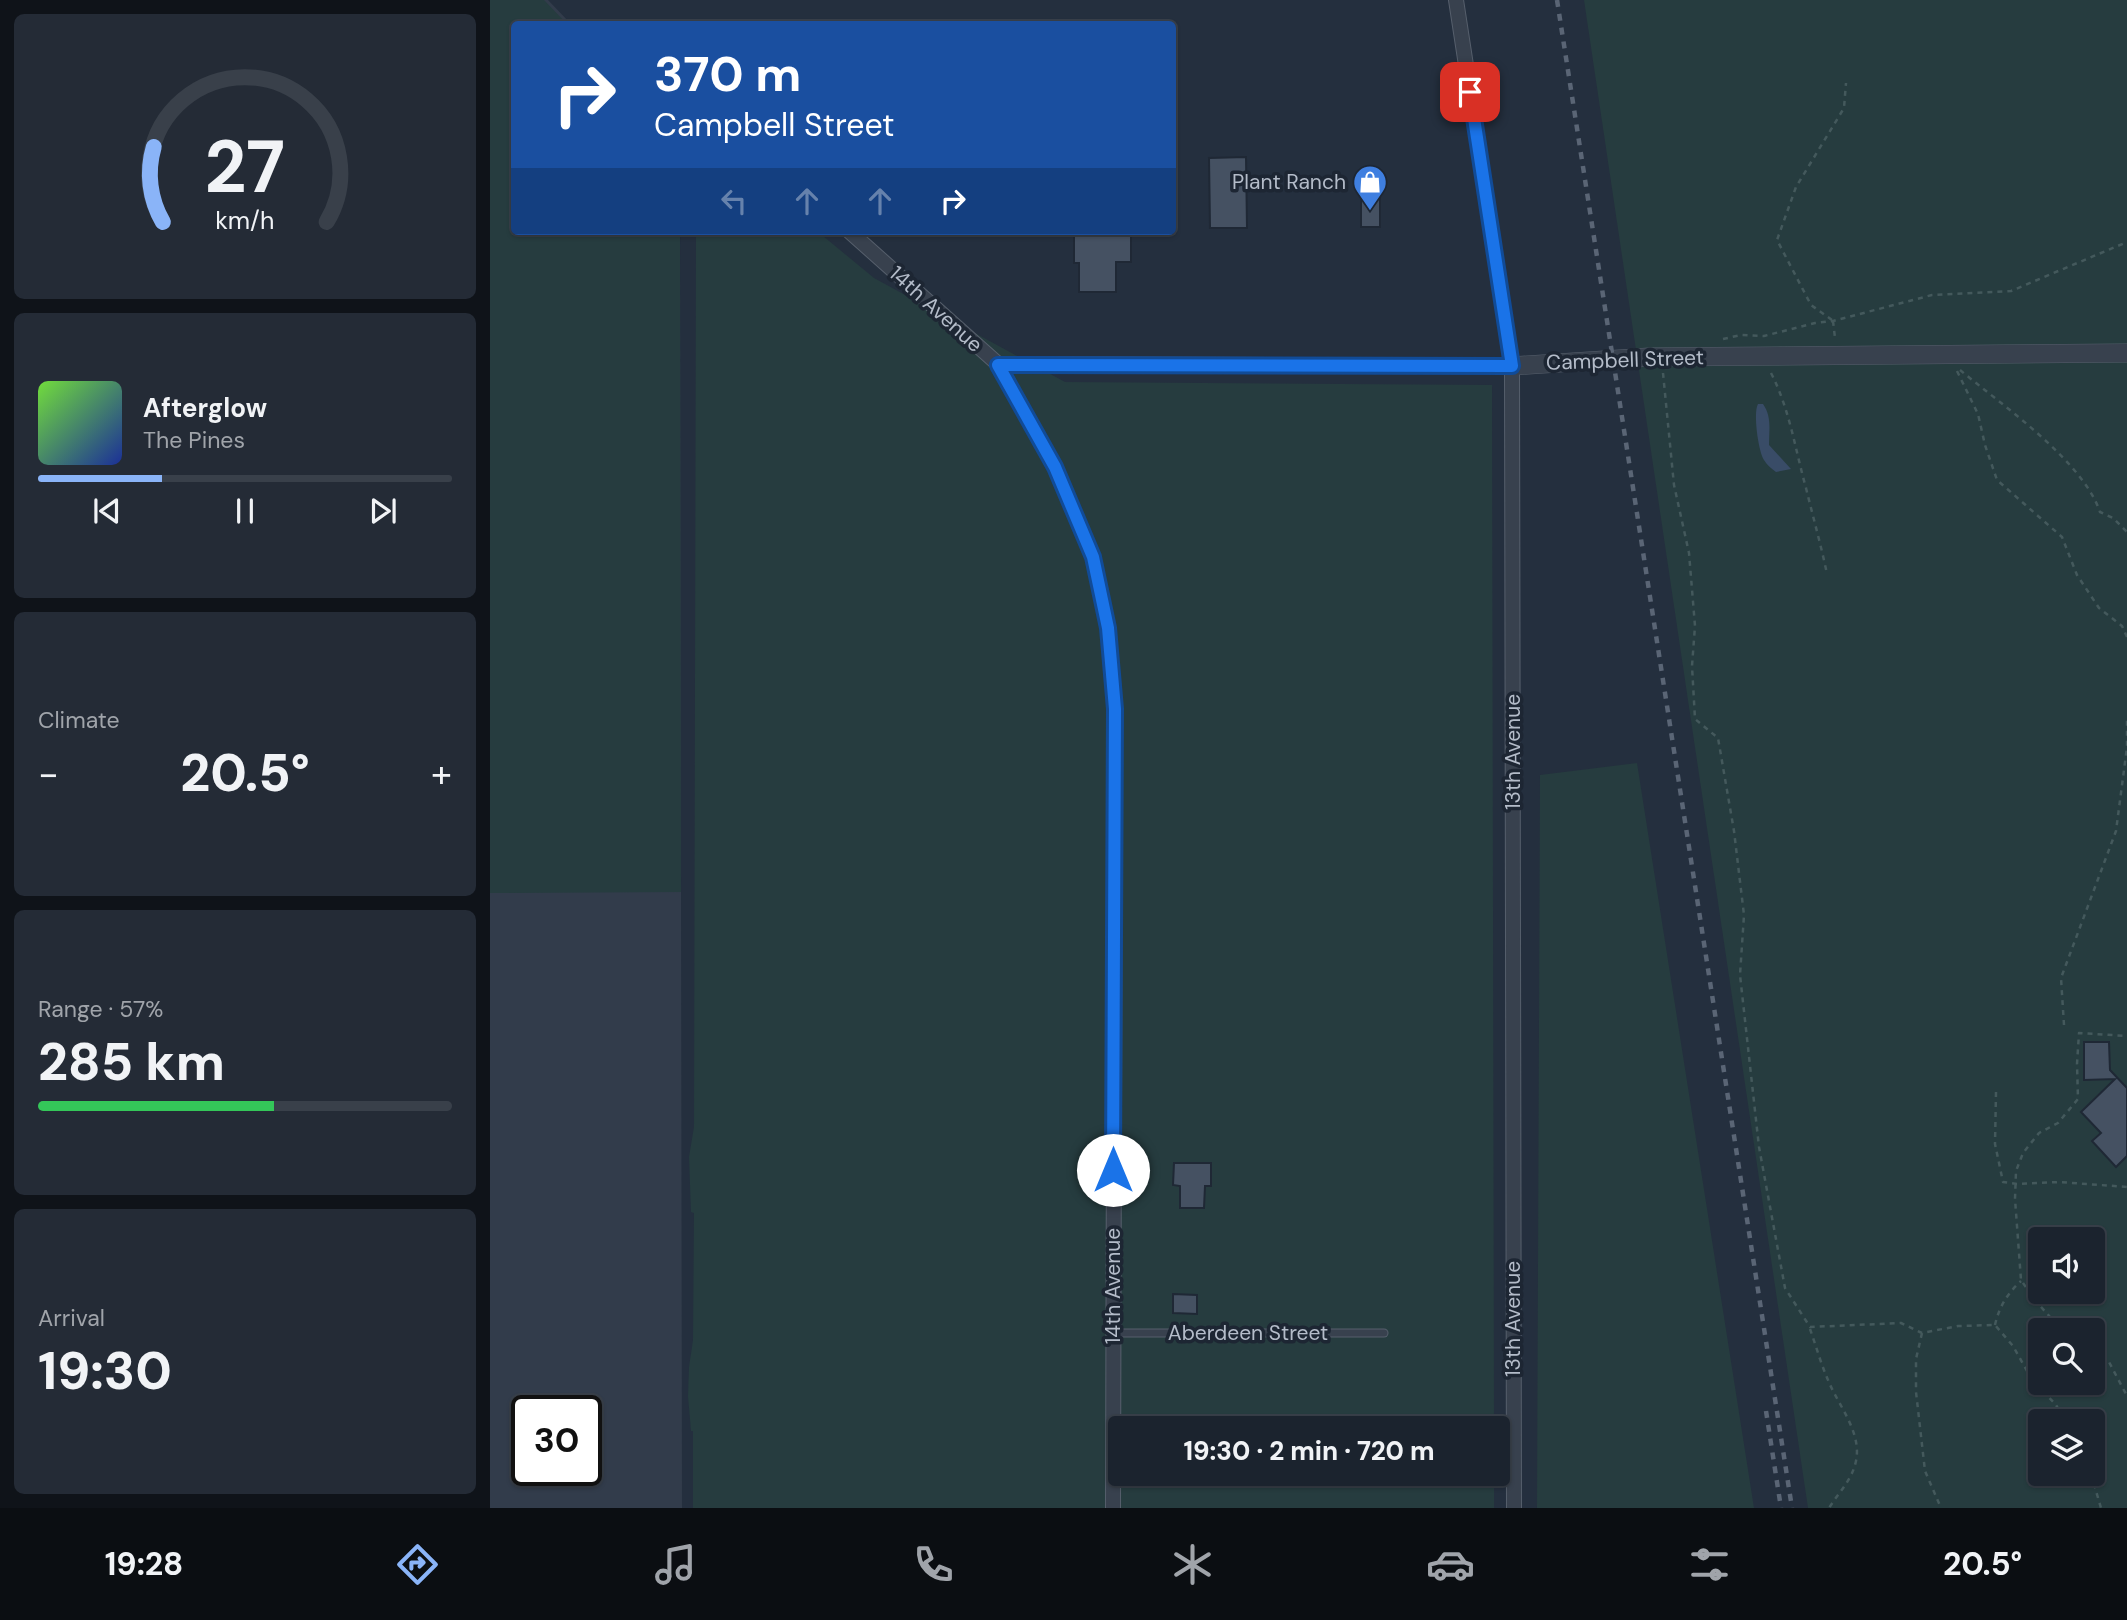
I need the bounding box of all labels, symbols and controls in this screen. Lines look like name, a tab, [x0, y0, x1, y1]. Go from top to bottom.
text: 370 m	[654, 42, 801, 106]
icon: right	[539, 49, 630, 140]
pin	[1440, 62, 1500, 122]
icon: arrive	[1451, 73, 1489, 111]
text: Campbell Street	[654, 104, 895, 146]
text: 27	[205, 121, 285, 216]
shop icon: Plant Ranch	[1351, 163, 1389, 212]
place label: Plant Ranch	[1232, 168, 1346, 196]
icon: left	[715, 182, 753, 220]
icon: ahead	[788, 182, 826, 220]
icon: ahead	[861, 182, 899, 220]
icon: right	[934, 182, 972, 220]
text: km/h	[215, 204, 275, 237]
street label: 14th Avenue	[883, 260, 989, 358]
street label: Campbell Street	[1546, 343, 1704, 377]
text: Afterglow	[143, 391, 267, 425]
text: The Pines	[143, 425, 245, 455]
icon: previous	[88, 492, 126, 530]
icon: pause	[226, 492, 264, 530]
icon: next	[364, 492, 402, 530]
street label: 13th Avenue	[1499, 694, 1527, 810]
text: Climate	[38, 705, 120, 735]
text: 20.5°	[180, 739, 310, 807]
text: −	[38, 749, 59, 799]
text: +	[431, 749, 452, 799]
text: Range · 57%	[38, 994, 163, 1024]
text: 285 km	[38, 1028, 225, 1096]
position arrow	[1076, 1133, 1150, 1207]
map controls	[2028, 1227, 2105, 1486]
button: sound	[2028, 1227, 2105, 1304]
street label: 14th Avenue	[1099, 1228, 1127, 1344]
street label: 13th Avenue	[1499, 1261, 1527, 1377]
text: Arrival	[38, 1303, 105, 1333]
button: search	[2028, 1318, 2105, 1395]
street label: Aberdeen Street	[1168, 1319, 1328, 1347]
text: 19:30	[38, 1337, 172, 1405]
speed limit sign: 30	[511, 1395, 602, 1486]
button: layers	[2028, 1409, 2105, 1486]
text: 19:30 · 2 min · 720 m	[1183, 1434, 1435, 1468]
icon: directions	[393, 1540, 442, 1589]
icon: music	[651, 1540, 700, 1589]
icon: phone	[909, 1540, 958, 1589]
icon: climate	[1168, 1540, 1217, 1589]
icon: car	[1426, 1540, 1475, 1589]
icon: filters	[1685, 1540, 1734, 1589]
text: 19:28	[105, 1543, 183, 1585]
text: 20.5°	[1943, 1543, 2022, 1585]

